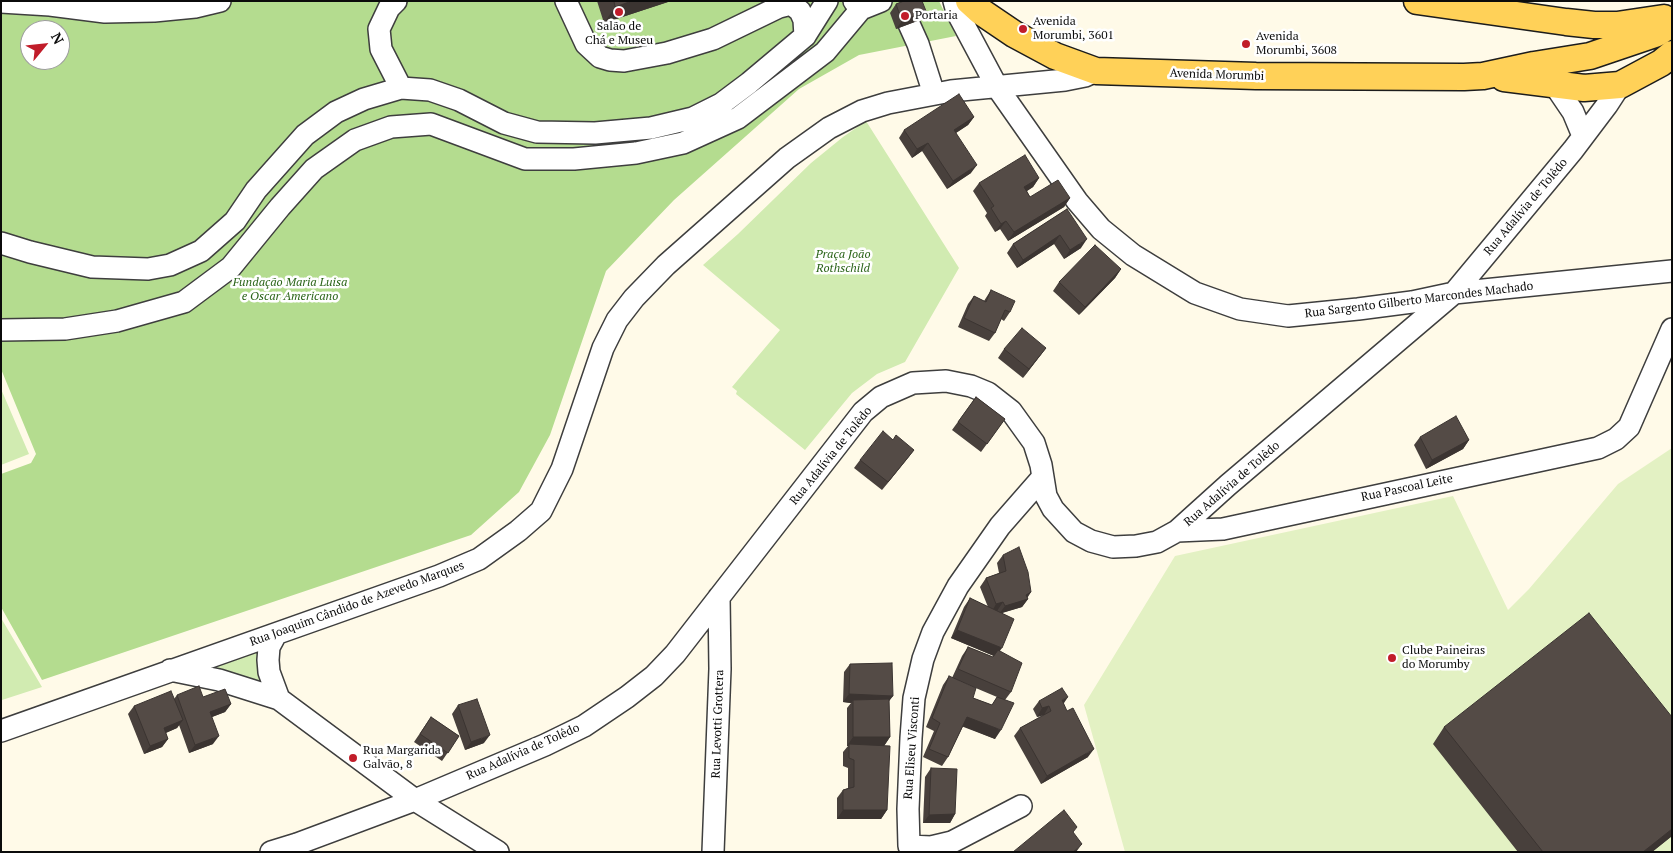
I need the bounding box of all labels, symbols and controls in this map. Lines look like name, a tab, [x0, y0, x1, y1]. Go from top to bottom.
marker: Salão de Chá e Museu	[613, 6, 625, 18]
place label: Portaria	[915, 9, 958, 23]
marker: Portaria	[899, 10, 911, 22]
place label: Avenida Morumbi, 3601	[1033, 15, 1114, 43]
north arrow	[20, 20, 70, 70]
place label: Salão de Chá e Museu	[585, 20, 653, 48]
marker: Avenida Morumbi, 3601	[1017, 23, 1029, 35]
text: N	[47, 29, 69, 47]
place label: Avenida Morumbi, 3608	[1256, 30, 1337, 58]
marker: Avenida Morumbi, 3608	[1240, 38, 1252, 50]
street label: Avenida Morumbi	[1169, 66, 1265, 84]
street label: Rua Adalívia de Tolêdo	[1481, 156, 1571, 258]
park label: Praça João Rothschild	[815, 248, 871, 276]
park label: Fundação Maria Luisa e Oscar Americano	[233, 276, 347, 304]
street label: Rua Sargento Gilberto Marcondes Machado	[1304, 279, 1534, 321]
street label: Rua Adalívia de Tolêdo	[787, 404, 875, 508]
street label: Rua Adalívia de Tolêdo	[1181, 438, 1283, 530]
street label: Rua Pascoal Leite	[1360, 471, 1454, 505]
street label: Rua Joaquim Cândido de Azevedo Marques	[248, 558, 466, 650]
place label: Clube Paineiras do Morumby	[1402, 644, 1485, 672]
marker: Clube Paineiras do Morumby	[1386, 652, 1398, 664]
street label: Rua Levotti Grottera	[709, 669, 727, 779]
street label: Rua Eliseu Visconti	[901, 696, 923, 800]
street label: Rua Adalívia de Tolêdo	[464, 721, 582, 783]
place label: Rua Margarida Galvão, 8	[363, 744, 441, 772]
marker: Rua Margarida Galvão, 8	[347, 752, 359, 764]

